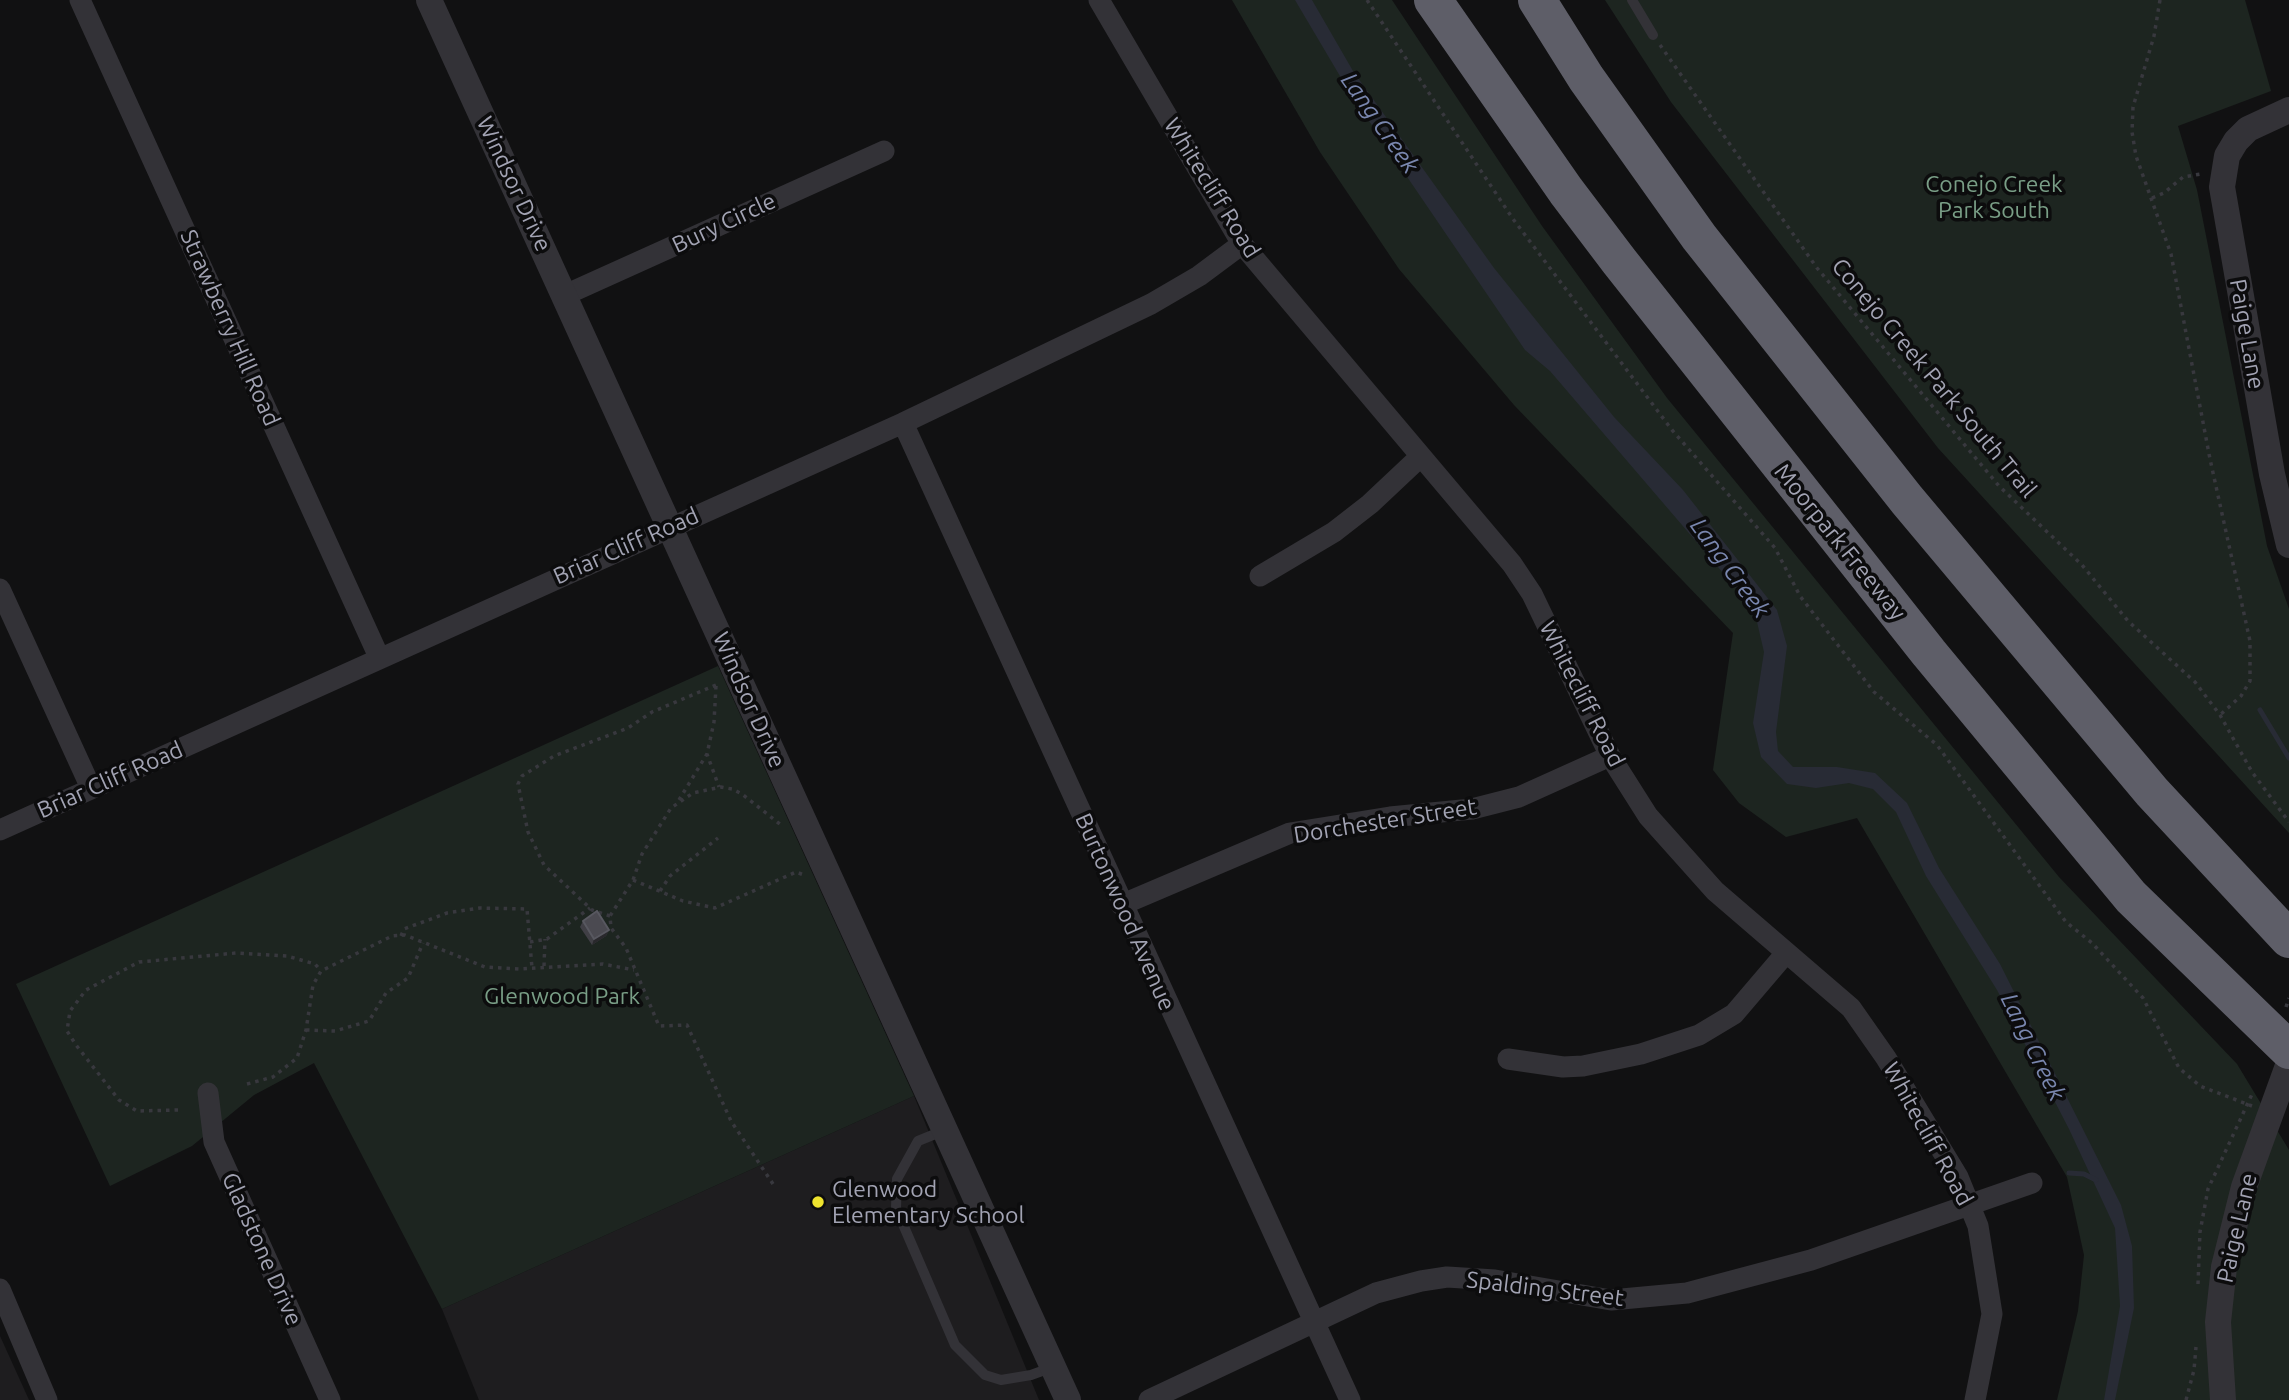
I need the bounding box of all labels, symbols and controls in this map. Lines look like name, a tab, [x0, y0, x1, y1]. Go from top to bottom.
water label: Lang Creek	[1335, 67, 1425, 179]
street label: Windsor Drive	[471, 112, 557, 256]
street label: Whitecliff Road	[1158, 113, 1266, 263]
park label: Conejo Creek Park South	[1925, 170, 2063, 224]
street label: Bury Circle	[668, 187, 780, 259]
street label: Strawberry Hill Road	[174, 226, 286, 430]
street label: Conejo Creek Park South Trail	[1826, 253, 2042, 503]
street label: Paige Lane	[2224, 277, 2270, 391]
street label: Moorpark Freeway	[1769, 458, 1911, 626]
street label: Briar Cliff Road	[549, 502, 703, 590]
water label: Lang Creek	[1684, 512, 1776, 624]
street label: Whitecliff Road	[1533, 617, 1631, 771]
street label: Windsor Drive	[707, 628, 791, 772]
street label: Briar Cliff Road	[33, 736, 187, 824]
street label: Dorchester Street	[1292, 793, 1478, 849]
street label: Burtonwood Avenue	[1069, 809, 1181, 1015]
park label: Glenwood Park	[484, 982, 640, 1010]
water label: Lang Creek	[1995, 988, 2071, 1106]
street label: Whitecliff Road	[1877, 1057, 1979, 1211]
street label: Gladstone Drive	[216, 1168, 308, 1330]
street label: Paige Lane	[2211, 1171, 2263, 1285]
place label: Glenwood Elementary School	[832, 1175, 1025, 1229]
marker: Glenwood Elementary School	[810, 1194, 826, 1210]
street label: Spalding Street	[1465, 1266, 1625, 1312]

